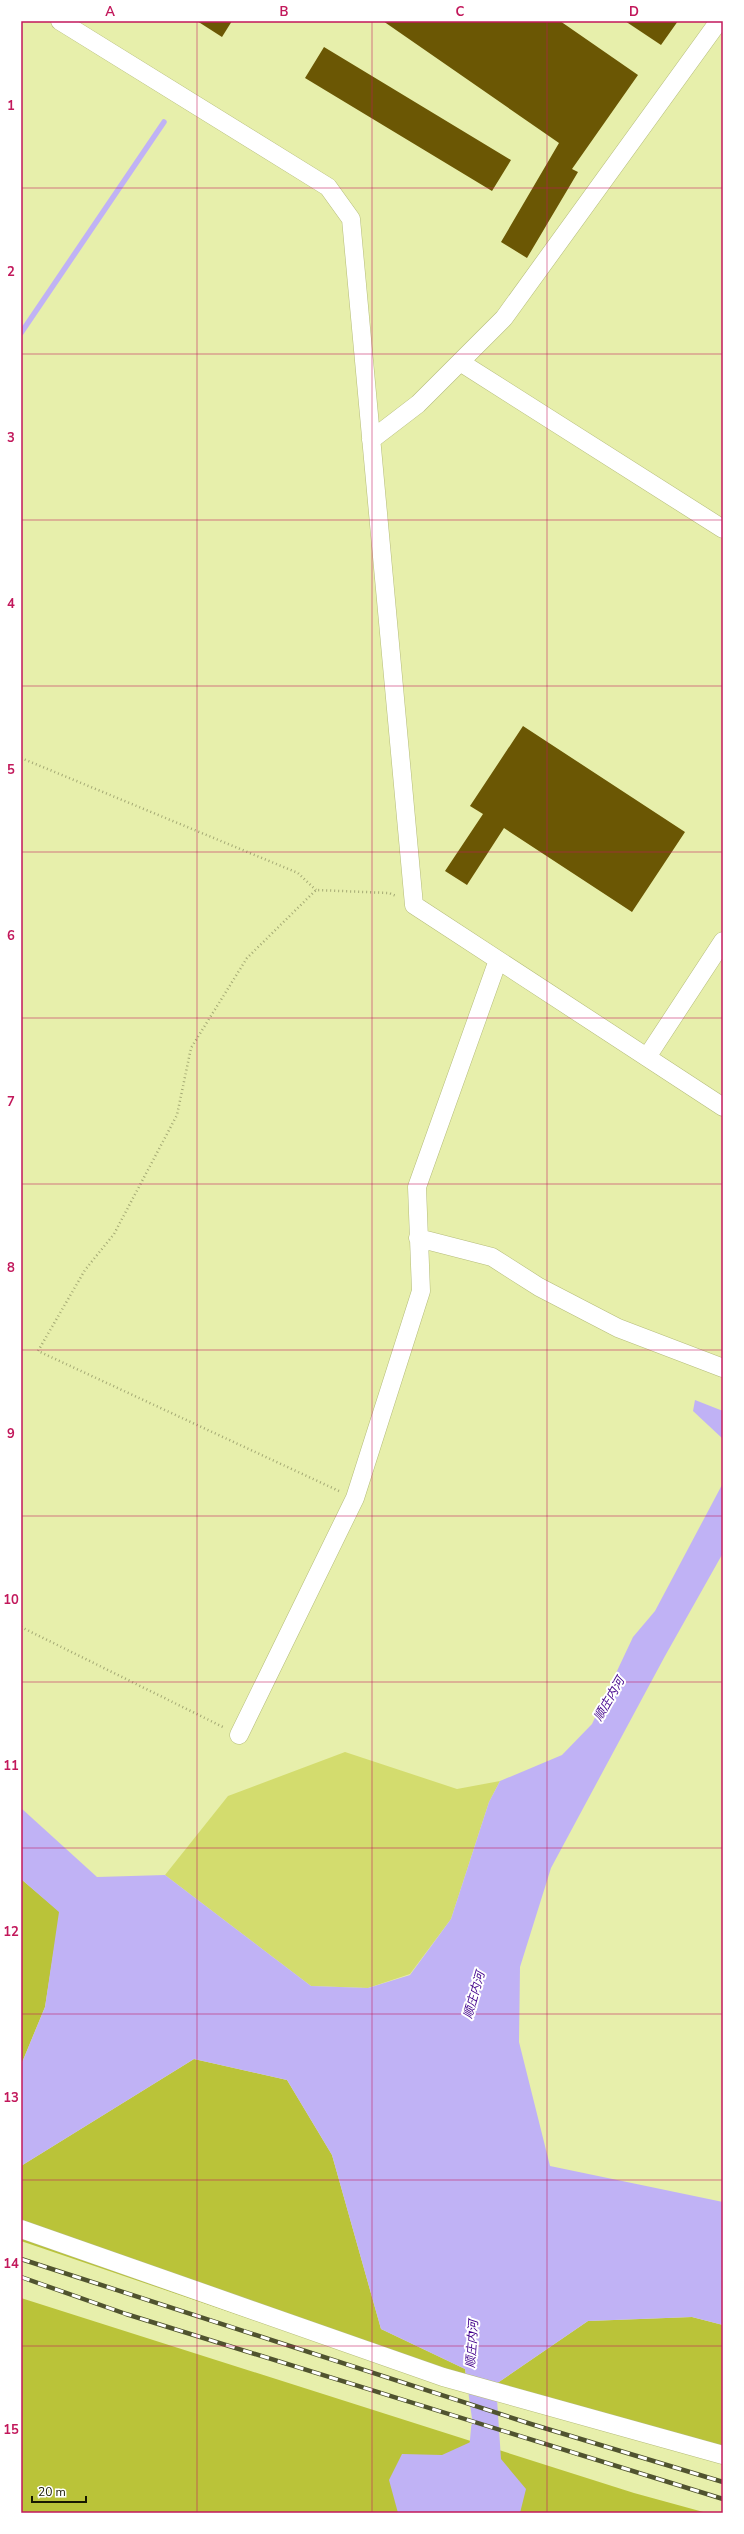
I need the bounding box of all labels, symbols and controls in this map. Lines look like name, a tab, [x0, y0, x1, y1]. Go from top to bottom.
text: A	[105, 3, 115, 21]
text: B	[280, 3, 289, 21]
text: C	[456, 3, 465, 21]
text: D	[629, 3, 639, 21]
text: 1	[7, 97, 15, 115]
text: 2	[7, 263, 15, 281]
text: 3	[7, 429, 15, 447]
text: 4	[7, 595, 15, 613]
text: 5	[7, 761, 15, 779]
text: 6	[7, 927, 15, 945]
text: 7	[7, 1093, 15, 1111]
text: 8	[7, 1259, 15, 1277]
text: 9	[7, 1425, 15, 1443]
text: 10	[3, 1591, 19, 1609]
water label: 顺庄内河	[590, 1672, 629, 1724]
text: 11	[3, 1757, 19, 1775]
text: 12	[3, 1923, 19, 1941]
water label: 顺庄内河	[460, 1968, 489, 2020]
text: 13	[3, 2089, 19, 2107]
text: 14	[3, 2255, 19, 2273]
water label: 顺庄内河	[462, 2318, 482, 2369]
text: 15	[3, 2421, 19, 2439]
scale bar	[32, 2478, 86, 2504]
text: 20 m	[38, 2484, 66, 2500]

